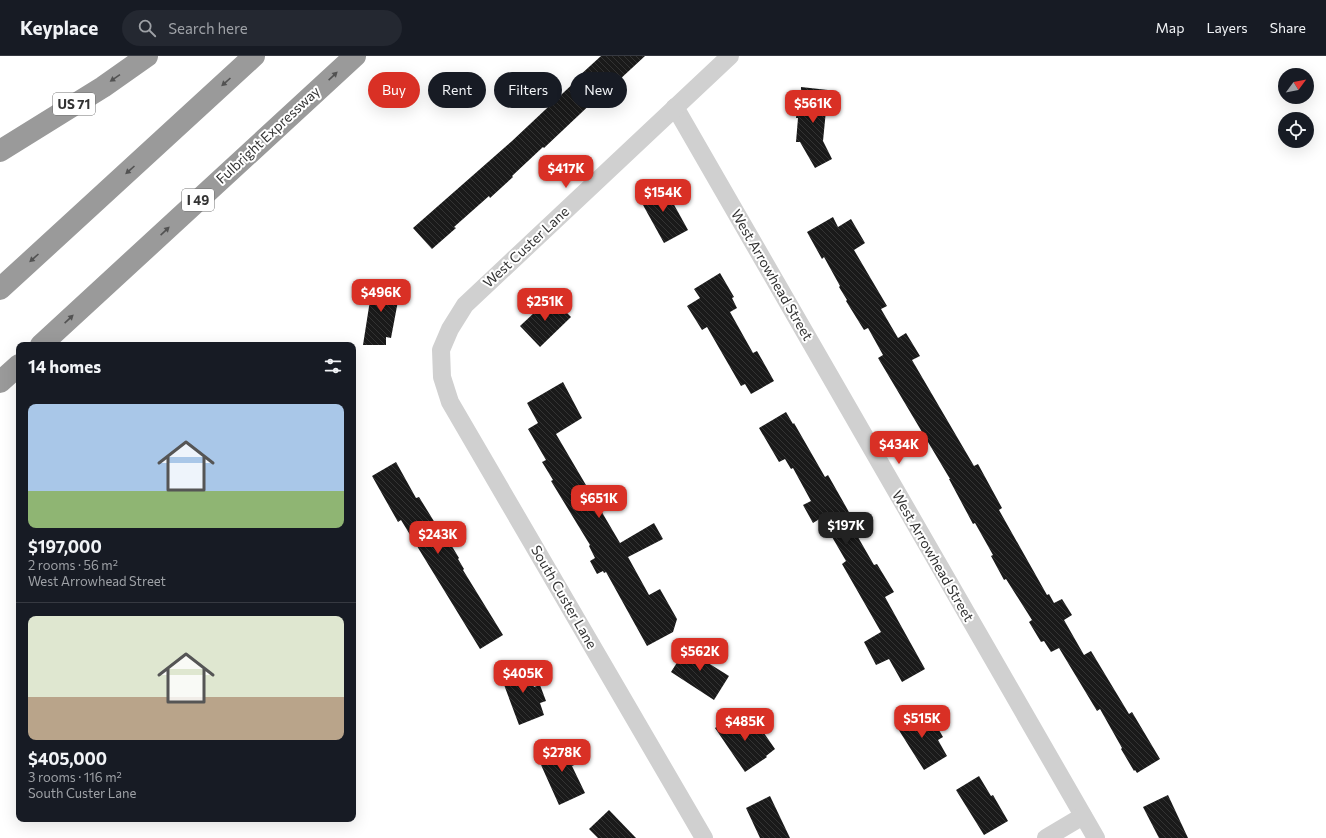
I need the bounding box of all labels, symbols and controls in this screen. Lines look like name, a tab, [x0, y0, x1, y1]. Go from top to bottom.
search box	[122, 10, 402, 46]
text: Keyplace	[20, 16, 98, 39]
icon: search	[136, 17, 158, 39]
text: Search here	[168, 19, 248, 37]
text: Map	[1156, 19, 1184, 36]
text: Layers	[1206, 19, 1248, 36]
text: Share	[1270, 19, 1306, 36]
north arrow	[1278, 68, 1314, 104]
map controls	[1278, 68, 1314, 148]
one-way arrow	[328, 71, 338, 81]
chip: Buy	[368, 72, 420, 108]
chip: Rent	[428, 72, 486, 108]
chip: Filters	[494, 72, 562, 108]
chip: New	[570, 72, 627, 108]
one-way arrow	[110, 74, 120, 82]
one-way arrow	[221, 78, 231, 87]
street label: Fulbright Expressway	[212, 82, 323, 187]
pin: $561K	[785, 90, 841, 124]
road number: US 71	[53, 93, 95, 115]
text: $561K	[794, 95, 832, 111]
button: locate	[1278, 112, 1314, 148]
pin: $417K	[538, 155, 594, 189]
text: $417K	[547, 160, 585, 176]
one-way arrow	[125, 165, 135, 175]
pin: $154K	[635, 179, 691, 213]
text: $154K	[644, 184, 682, 200]
road number: I 49	[182, 189, 214, 211]
street label: West Custer Lane	[479, 202, 572, 291]
street label: West Arrowhead Street	[728, 206, 817, 343]
one-way arrow	[160, 226, 170, 235]
one-way arrow	[29, 253, 39, 263]
pin: $496K	[353, 279, 409, 313]
text: $496K	[361, 284, 401, 300]
pin: $251K	[517, 288, 573, 322]
text: $251K	[526, 293, 564, 309]
one-way arrow	[64, 314, 74, 323]
icon: filters	[322, 355, 344, 377]
text: 14 homes	[28, 356, 101, 377]
icon: home	[150, 430, 222, 502]
pin: $434K	[871, 431, 927, 465]
text: $434K	[879, 436, 919, 452]
pin: $651K	[571, 485, 627, 519]
street label: West Arrowhead Street	[889, 487, 978, 624]
text: $651K	[580, 490, 618, 506]
pin: $197K	[818, 512, 874, 546]
text: $197K	[827, 517, 865, 533]
pin: $243K	[410, 521, 466, 555]
text: $243K	[418, 526, 458, 542]
text: $197,000	[28, 536, 102, 557]
street label: South Custer Lane	[528, 542, 601, 652]
text: 2 rooms · 56 m²	[28, 557, 118, 573]
text: West Arrowhead Street	[28, 573, 166, 589]
pin: $562K	[672, 638, 728, 672]
icon: home	[150, 642, 222, 714]
text: $562K	[680, 643, 720, 659]
pin: $405K	[495, 660, 551, 694]
text: $405K	[503, 665, 543, 681]
pin: $515K	[894, 705, 950, 739]
pin: $485K	[717, 708, 773, 742]
text: $515K	[903, 710, 941, 726]
text: $485K	[725, 713, 765, 729]
pin: $278K	[534, 739, 590, 773]
text: $278K	[543, 744, 581, 760]
text: $405,000	[28, 748, 107, 769]
text: 3 rooms · 116 m²	[28, 769, 122, 785]
text: South Custer Lane	[28, 785, 136, 801]

